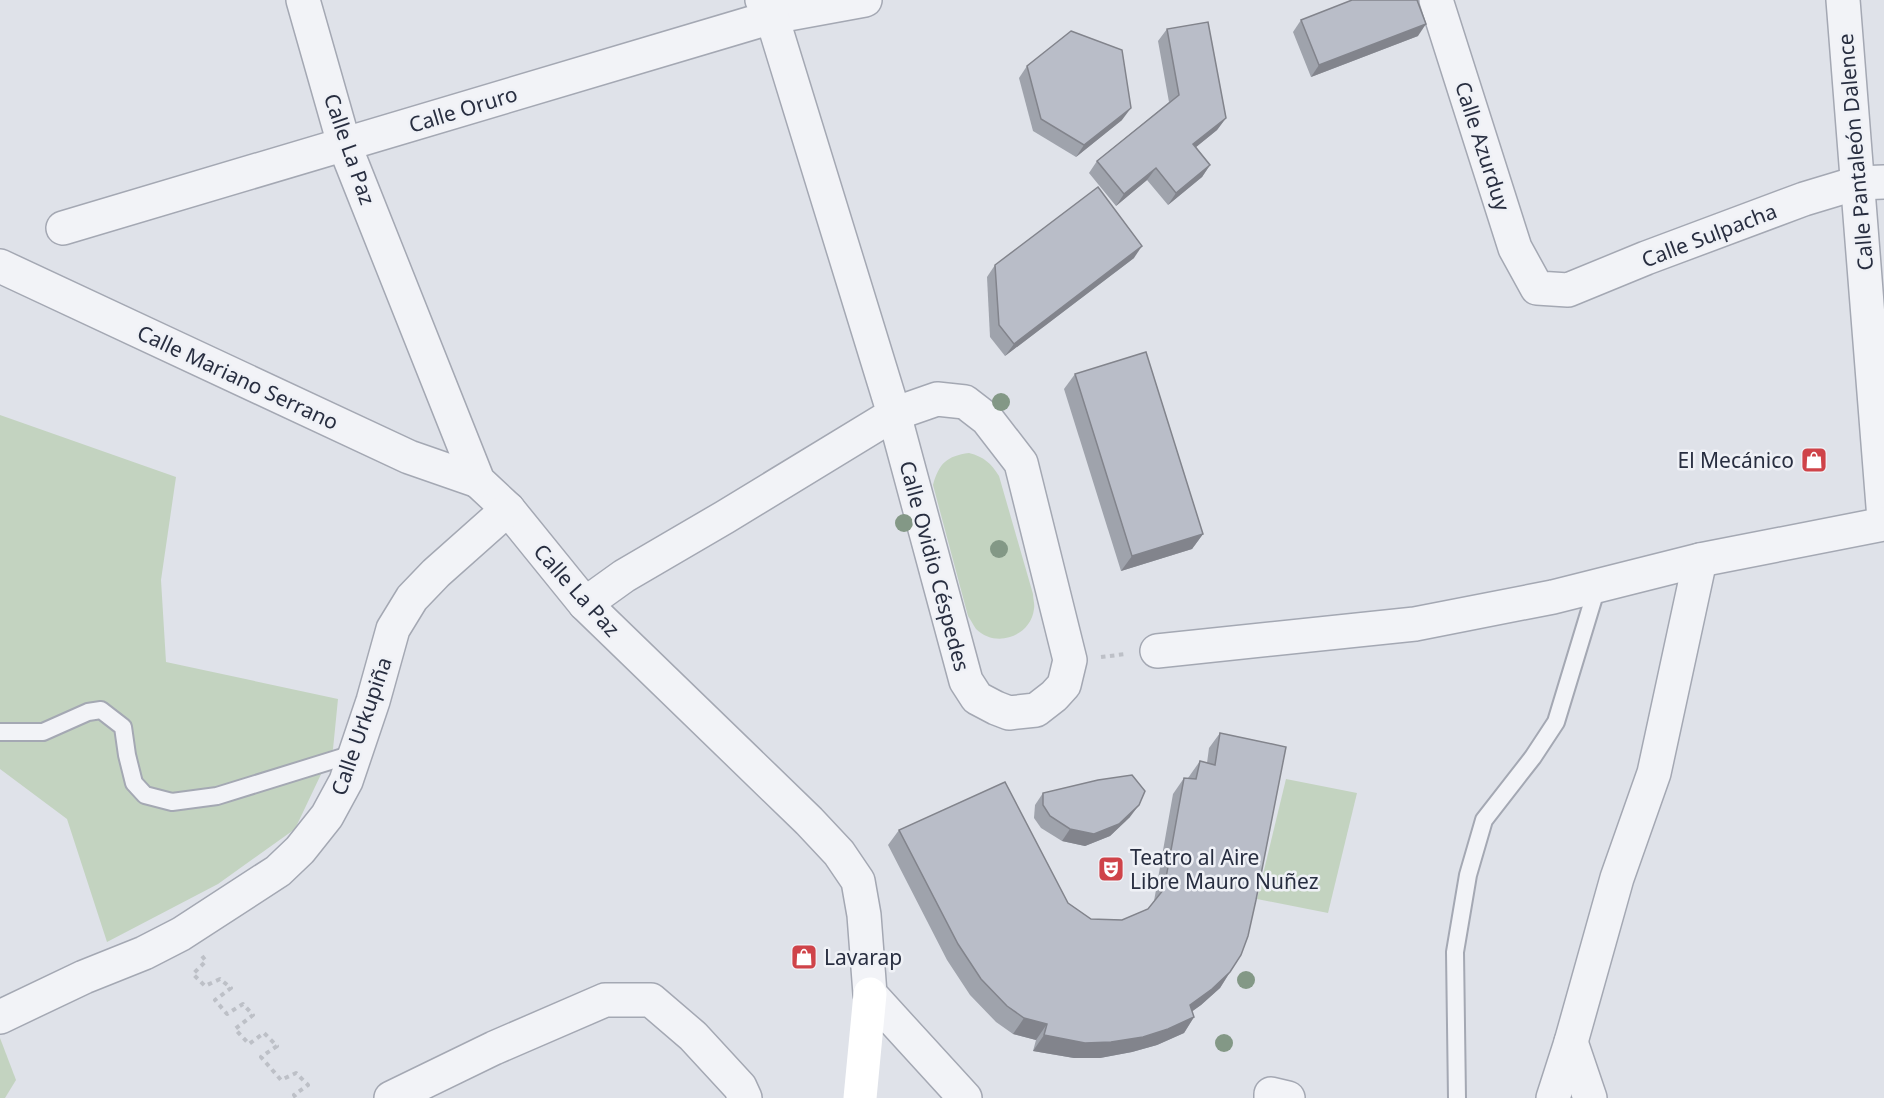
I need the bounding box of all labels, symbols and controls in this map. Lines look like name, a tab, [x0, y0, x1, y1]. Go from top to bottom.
street label: Calle Pantaleón Dalence	[1831, 32, 1879, 272]
street label: Calle Azurduy	[1449, 78, 1517, 214]
street label: Calle Oruro	[405, 79, 521, 139]
street label: Calle La Paz	[318, 90, 382, 208]
street label: Calle Sulpacha	[1637, 196, 1781, 274]
street label: Calle Mariano Serrano	[133, 318, 343, 436]
shop icon: El Mecánico	[1799, 445, 1829, 475]
place label: El Mecánico	[1678, 446, 1794, 474]
street label: Calle Ovidio Céspedes	[893, 458, 977, 674]
street label: Calle La Paz	[528, 538, 626, 642]
street label: Calle Urkupiña	[324, 653, 398, 799]
place label: Teatro al Aire Libre Mauro Nuñez	[1130, 843, 1319, 895]
theatre icon: Teatro al Aire Libre Mauro Nuñez	[1096, 854, 1126, 884]
shop icon: Lavarap	[789, 942, 819, 972]
place label: Lavarap	[824, 943, 902, 971]

